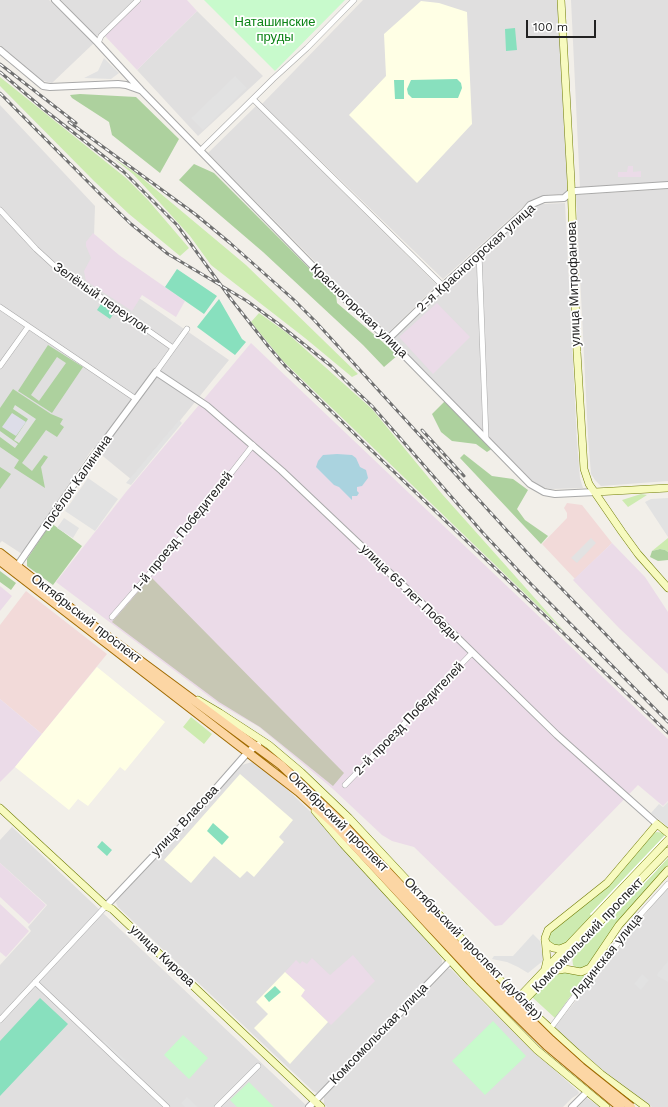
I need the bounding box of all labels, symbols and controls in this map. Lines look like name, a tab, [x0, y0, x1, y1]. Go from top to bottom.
scale bar	[528, 12, 598, 38]
park label: Наташинские пруды	[235, 14, 315, 45]
text: 100 m	[533, 20, 568, 34]
street label: 2-я Красногорская улица	[413, 201, 539, 315]
street label: улица Митрофанова	[564, 221, 584, 347]
street label: Зелёный переулок	[50, 259, 152, 337]
street label: Красногорская улица	[307, 261, 411, 361]
street label: посёлок Калинина	[39, 432, 115, 532]
street label: 1-й проезд Победителей	[130, 469, 236, 595]
street label: улица 65 лет Победы	[357, 541, 463, 645]
street label: Октябрьский проспект	[28, 571, 144, 667]
street label: 2-й проезд Победителей	[351, 659, 467, 779]
street label: Октябрьский проспект	[285, 769, 391, 875]
street label: улица Власова	[148, 782, 222, 860]
street label: Октябрьский проспект (дублёр)	[401, 874, 545, 1024]
street label: Комсомольский проспект	[529, 875, 647, 995]
street label: Лядинская улица	[568, 910, 646, 1002]
street label: улица Кирова	[126, 922, 198, 990]
street label: Комсомольская улица	[327, 980, 431, 1088]

